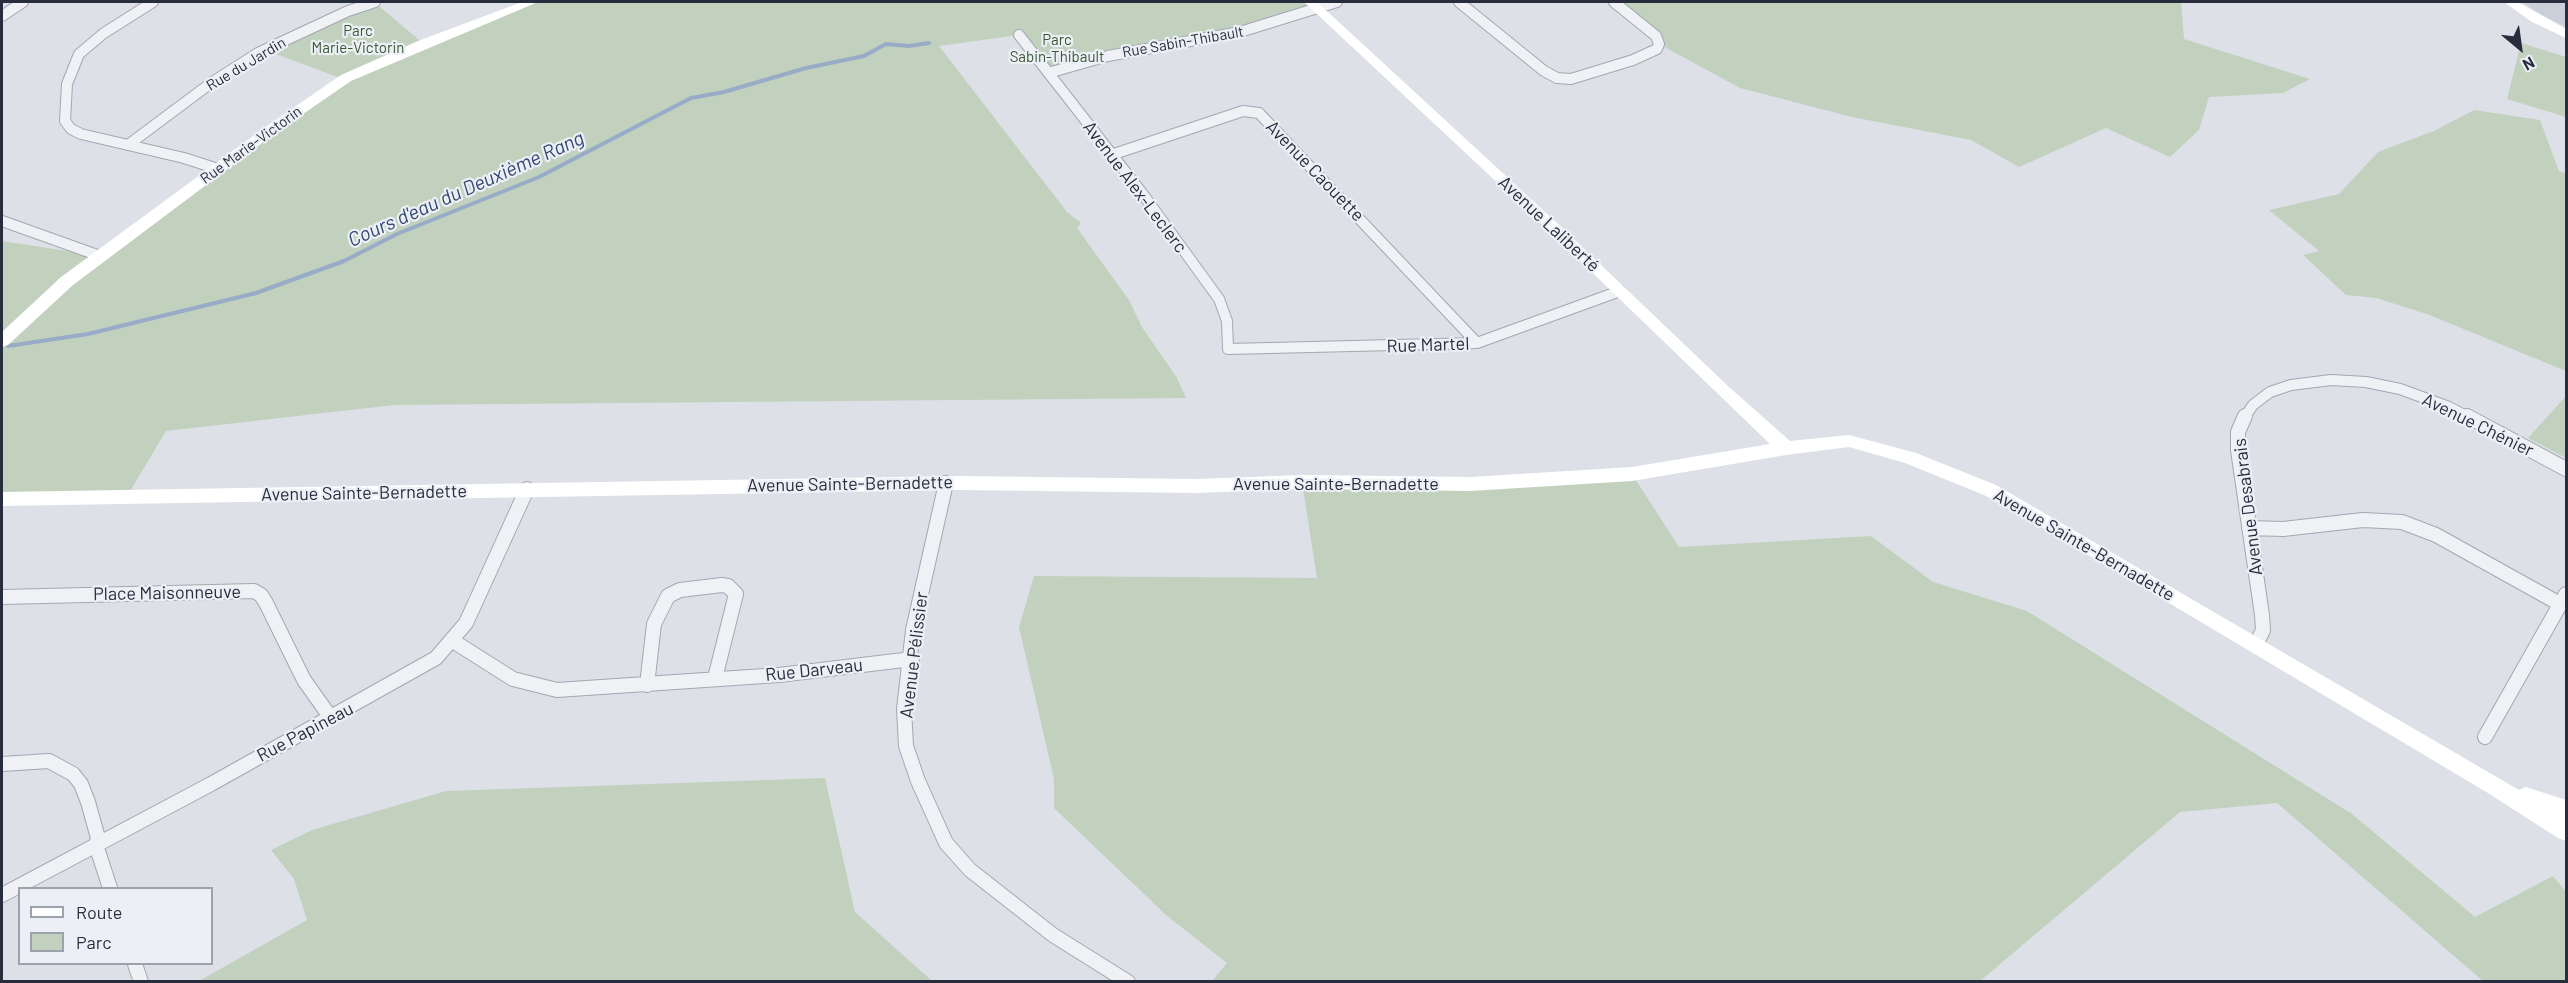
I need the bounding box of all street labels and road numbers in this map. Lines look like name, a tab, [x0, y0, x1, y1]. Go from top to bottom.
street label: Rue Sabin-Thibault	[1121, 22, 1245, 62]
street label: Rue du Jardin	[203, 33, 289, 95]
street label: Rue Marie-Victorin	[197, 102, 305, 188]
street label: Avenue Caouette	[1261, 116, 1369, 226]
street label: Avenue Alex-Leclerc	[1078, 117, 1192, 257]
street label: Avenue Laliberté	[1494, 171, 1604, 277]
street label: Rue Martel	[1386, 333, 1470, 357]
street label: Avenue Chénier	[2419, 389, 2537, 461]
street label: Avenue Desabrais	[2229, 437, 2267, 577]
street label: Avenue Sainte-Bernadette	[747, 471, 953, 497]
street label: Avenue Sainte-Bernadette	[1233, 473, 1439, 495]
street label: Avenue Sainte-Bernadette	[261, 480, 467, 506]
street label: Avenue Sainte-Bernadette	[1989, 484, 2179, 606]
street label: Place Maisonneuve	[93, 581, 241, 605]
street label: Avenue Pélissier	[896, 591, 932, 719]
street label: Rue Darveau	[764, 654, 864, 686]
street label: Rue Papineau	[253, 698, 357, 766]

